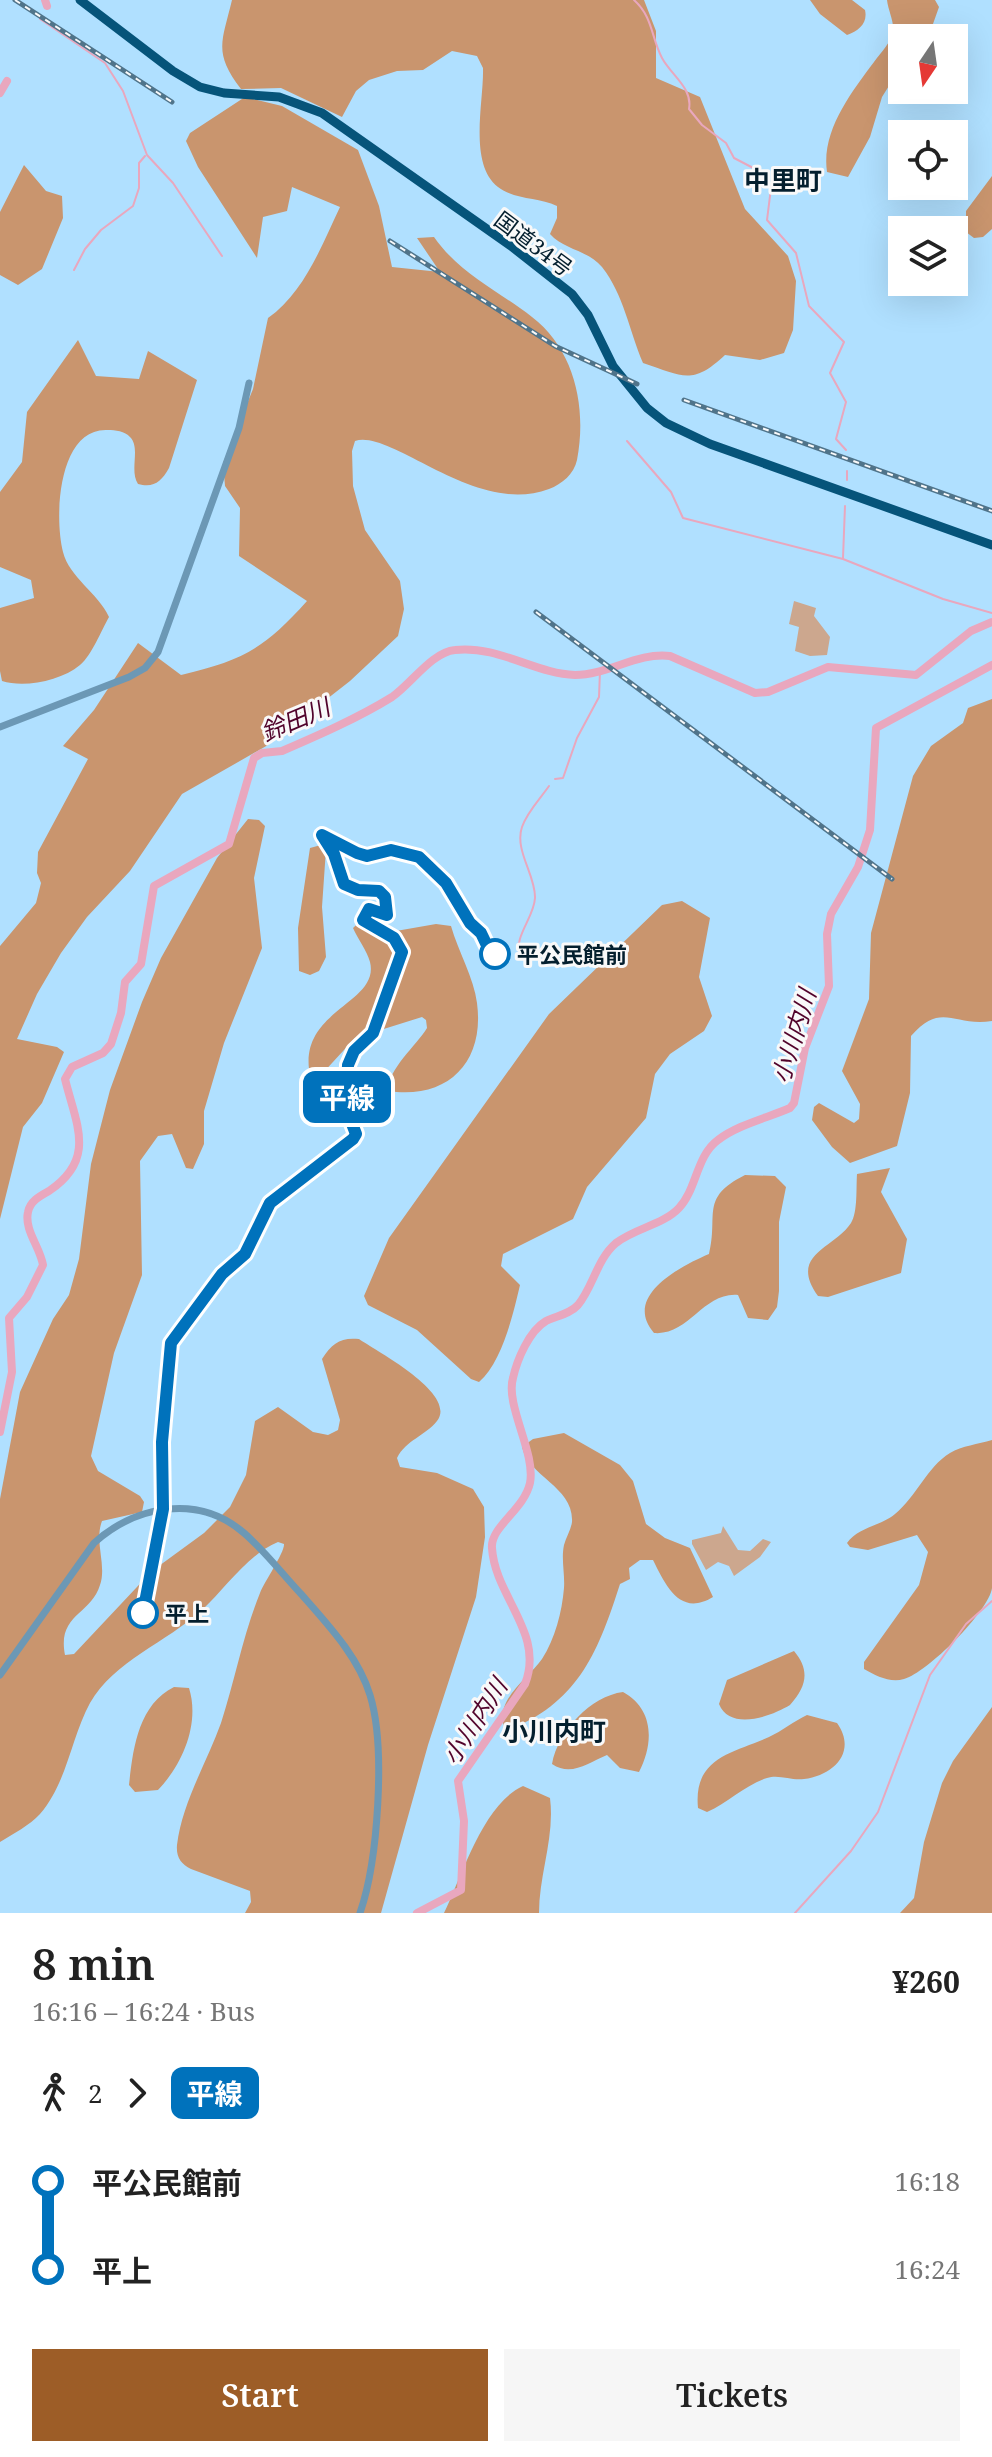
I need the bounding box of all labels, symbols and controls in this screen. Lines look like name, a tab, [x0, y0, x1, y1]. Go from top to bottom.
north arrow	[888, 24, 968, 104]
map controls	[888, 24, 968, 296]
button: locate	[888, 120, 968, 200]
district label: 中里町	[744, 162, 822, 198]
street label: 国道34号	[489, 204, 579, 282]
button: layers	[888, 216, 968, 296]
water label: 鈴田川	[255, 689, 337, 748]
marker: 平公民館前	[480, 939, 510, 969]
place label: 平公民館前	[517, 939, 627, 969]
water label: 小川内川	[763, 982, 824, 1087]
line badge: 平線	[311, 1071, 383, 1123]
text: 平線	[319, 1078, 375, 1116]
marker: 平上	[128, 1598, 158, 1628]
place label: 平上	[165, 1598, 209, 1628]
water label: 小川内川	[434, 1669, 516, 1770]
district label: 小川内町	[502, 1713, 606, 1749]
text: 8 min	[32, 1933, 155, 1993]
text: ¥260	[892, 1961, 960, 2002]
text: 16:16 – 16:24 · Bus	[32, 1993, 255, 2029]
icon: walk	[32, 2071, 76, 2115]
icon: forward	[115, 2071, 159, 2115]
text: 平線	[187, 2074, 243, 2112]
text: 2	[88, 2075, 103, 2111]
text: 平公民館前	[92, 2162, 242, 2203]
text: 16:18	[894, 2163, 960, 2199]
text: 平上	[92, 2250, 152, 2291]
text: 16:24	[894, 2251, 960, 2287]
button: Start	[32, 2349, 488, 2441]
button: Tickets	[504, 2349, 960, 2441]

